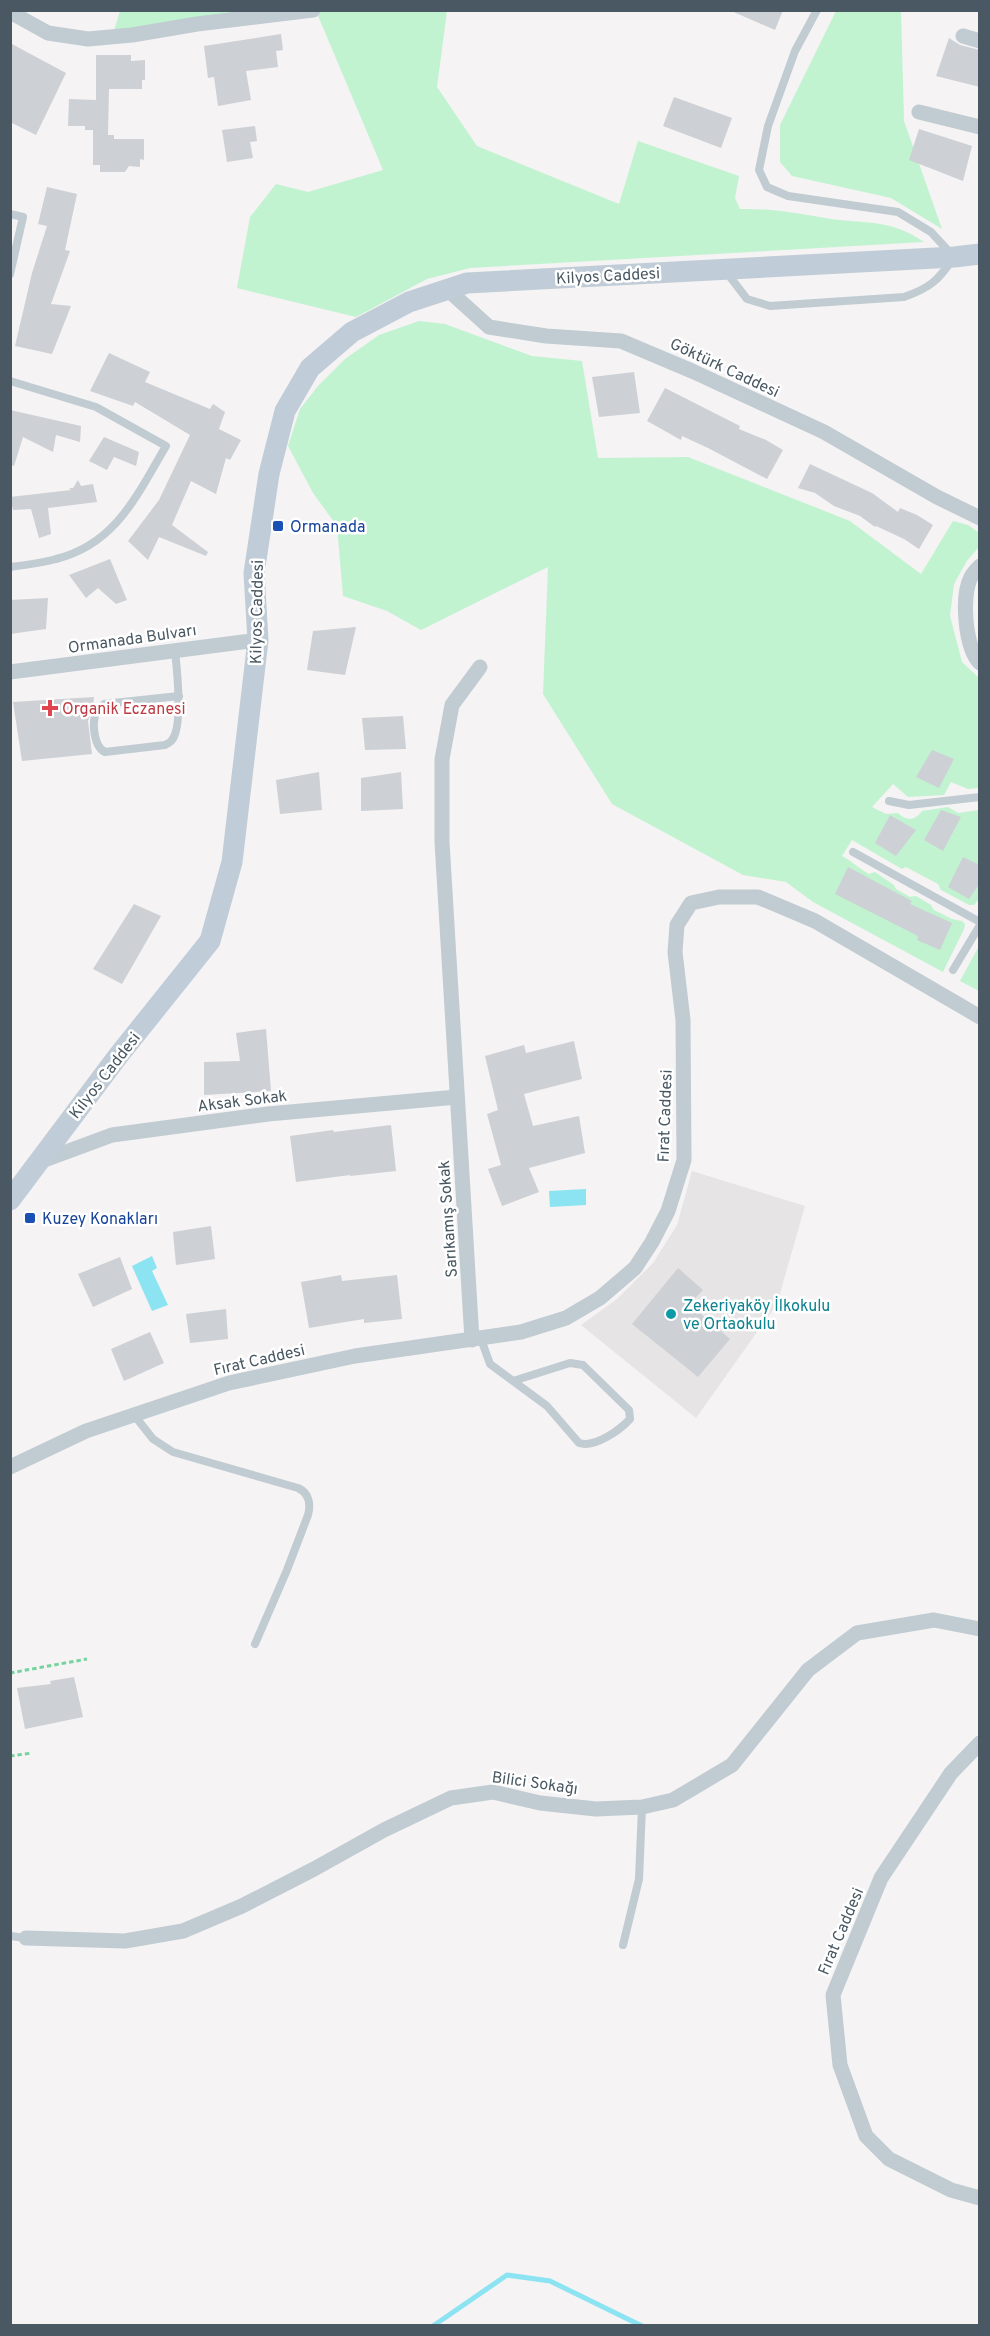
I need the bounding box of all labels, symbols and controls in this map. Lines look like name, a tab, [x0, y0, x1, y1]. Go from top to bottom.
street label: Kilyos Caddesi	[556, 264, 661, 290]
street label: Göktürk Caddesi	[666, 335, 782, 403]
place label: Ormanada	[290, 518, 365, 538]
marker: Ormanada	[271, 519, 285, 533]
street label: Kilyos Caddesi	[247, 560, 269, 664]
street label: Ormanada Bulvarı	[67, 621, 198, 659]
place label: Organik Eczanesi	[62, 700, 185, 720]
marker: Organik Eczanesi	[43, 701, 57, 715]
street label: Kilyos Caddesi	[66, 1029, 146, 1123]
street label: Fırat Caddesi	[654, 1069, 678, 1163]
street label: Aksak Sokak	[196, 1087, 288, 1117]
street label: Sarıkamış Sokak	[435, 1160, 463, 1278]
place label: Kuzey Konakları	[42, 1210, 158, 1230]
marker: Kuzey Konakları	[23, 1211, 37, 1225]
place label: Zekeriyaköy İlkokulu ve Ortaokulu	[683, 1296, 830, 1335]
marker: Zekeriyaköy İlkokulu ve Ortaokulu	[664, 1307, 678, 1321]
street label: Fırat Caddesi	[212, 1341, 307, 1381]
street label: Bilici Sokağı	[490, 1768, 579, 1800]
street label: Fırat Caddesi	[814, 1885, 869, 1978]

